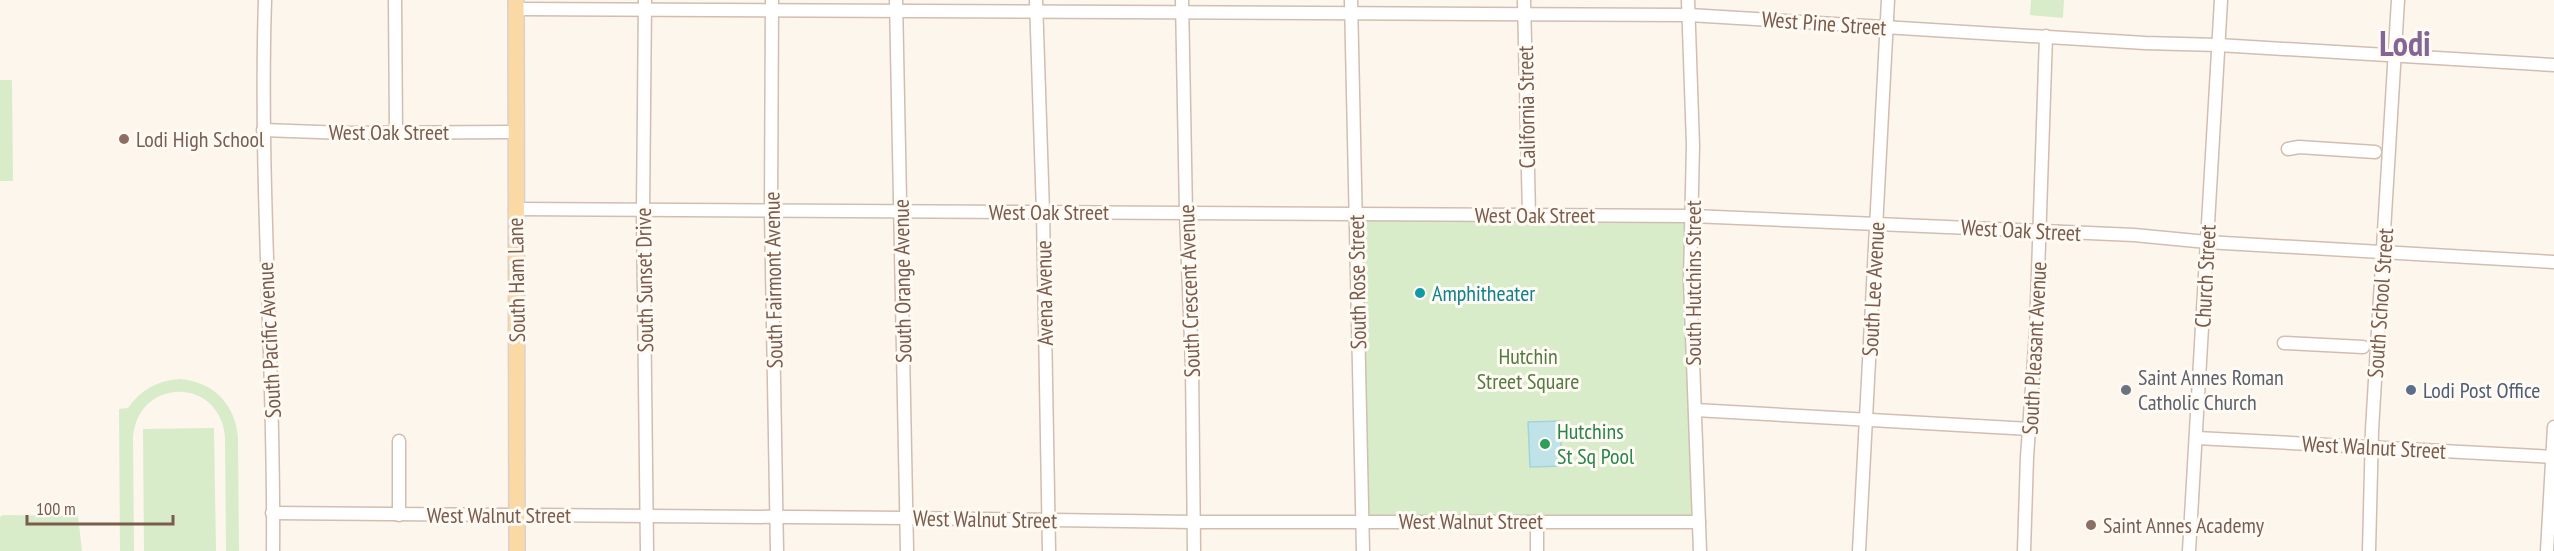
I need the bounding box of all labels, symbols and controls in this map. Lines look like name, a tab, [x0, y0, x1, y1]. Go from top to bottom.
street label: West Pine Street	[1761, 5, 1887, 41]
district label: Lodi	[2379, 21, 2431, 65]
street label: California Street	[1511, 45, 1541, 169]
street label: West Oak Street	[329, 118, 449, 146]
place label: Lodi High School	[136, 125, 265, 153]
marker: Lodi High School	[117, 132, 131, 146]
street label: South Fairmont Avenue	[757, 191, 789, 369]
street label: West Oak Street	[989, 198, 1109, 226]
street label: South Orange Avenue	[887, 199, 917, 363]
street label: South Hutchins Street	[1679, 200, 1707, 366]
street label: West Oak Street	[1475, 201, 1595, 229]
street label: South Crescent Avenue	[1172, 204, 1206, 378]
street label: South Sunset Drive	[629, 207, 659, 353]
street label: West Oak Street	[1960, 213, 2082, 247]
street label: South Rose Street	[1342, 214, 1372, 350]
street label: South Ham Lane	[501, 217, 531, 343]
street label: South Lee Avenue	[1855, 221, 1891, 357]
street label: Church Street	[2188, 224, 2222, 328]
street label: South School Street	[2361, 227, 2399, 379]
street label: Avena Avenue	[1029, 240, 1059, 346]
street label: South Pacific Avenue	[251, 261, 287, 419]
street label: South Pleasant Avenue	[2015, 261, 2053, 435]
place label: Amphitheater	[1432, 279, 1535, 307]
marker: Amphitheater	[1413, 286, 1427, 300]
park label: Hutchin Street Square	[1477, 342, 1579, 395]
place label: Saint Annes Roman Catholic Church	[2138, 363, 2284, 416]
place label: Lodi Post Office	[2423, 376, 2540, 404]
marker: Saint Annes Roman Catholic Church	[2119, 383, 2133, 397]
marker: Lodi Post Office	[2404, 383, 2418, 397]
place label: Hutchins St Sq Pool	[1557, 417, 1635, 470]
street label: West Walnut Street	[2301, 429, 2447, 465]
marker: Hutchins St Sq Pool	[1538, 437, 1552, 451]
scale bar	[27, 488, 172, 526]
text: 100 m	[36, 497, 76, 520]
street label: West Walnut Street	[427, 501, 571, 529]
street label: West Walnut Street	[913, 504, 1057, 534]
street label: West Walnut Street	[1399, 507, 1543, 535]
place label: Saint Annes Academy	[2103, 511, 2265, 539]
marker: Saint Annes Academy	[2084, 518, 2098, 532]

